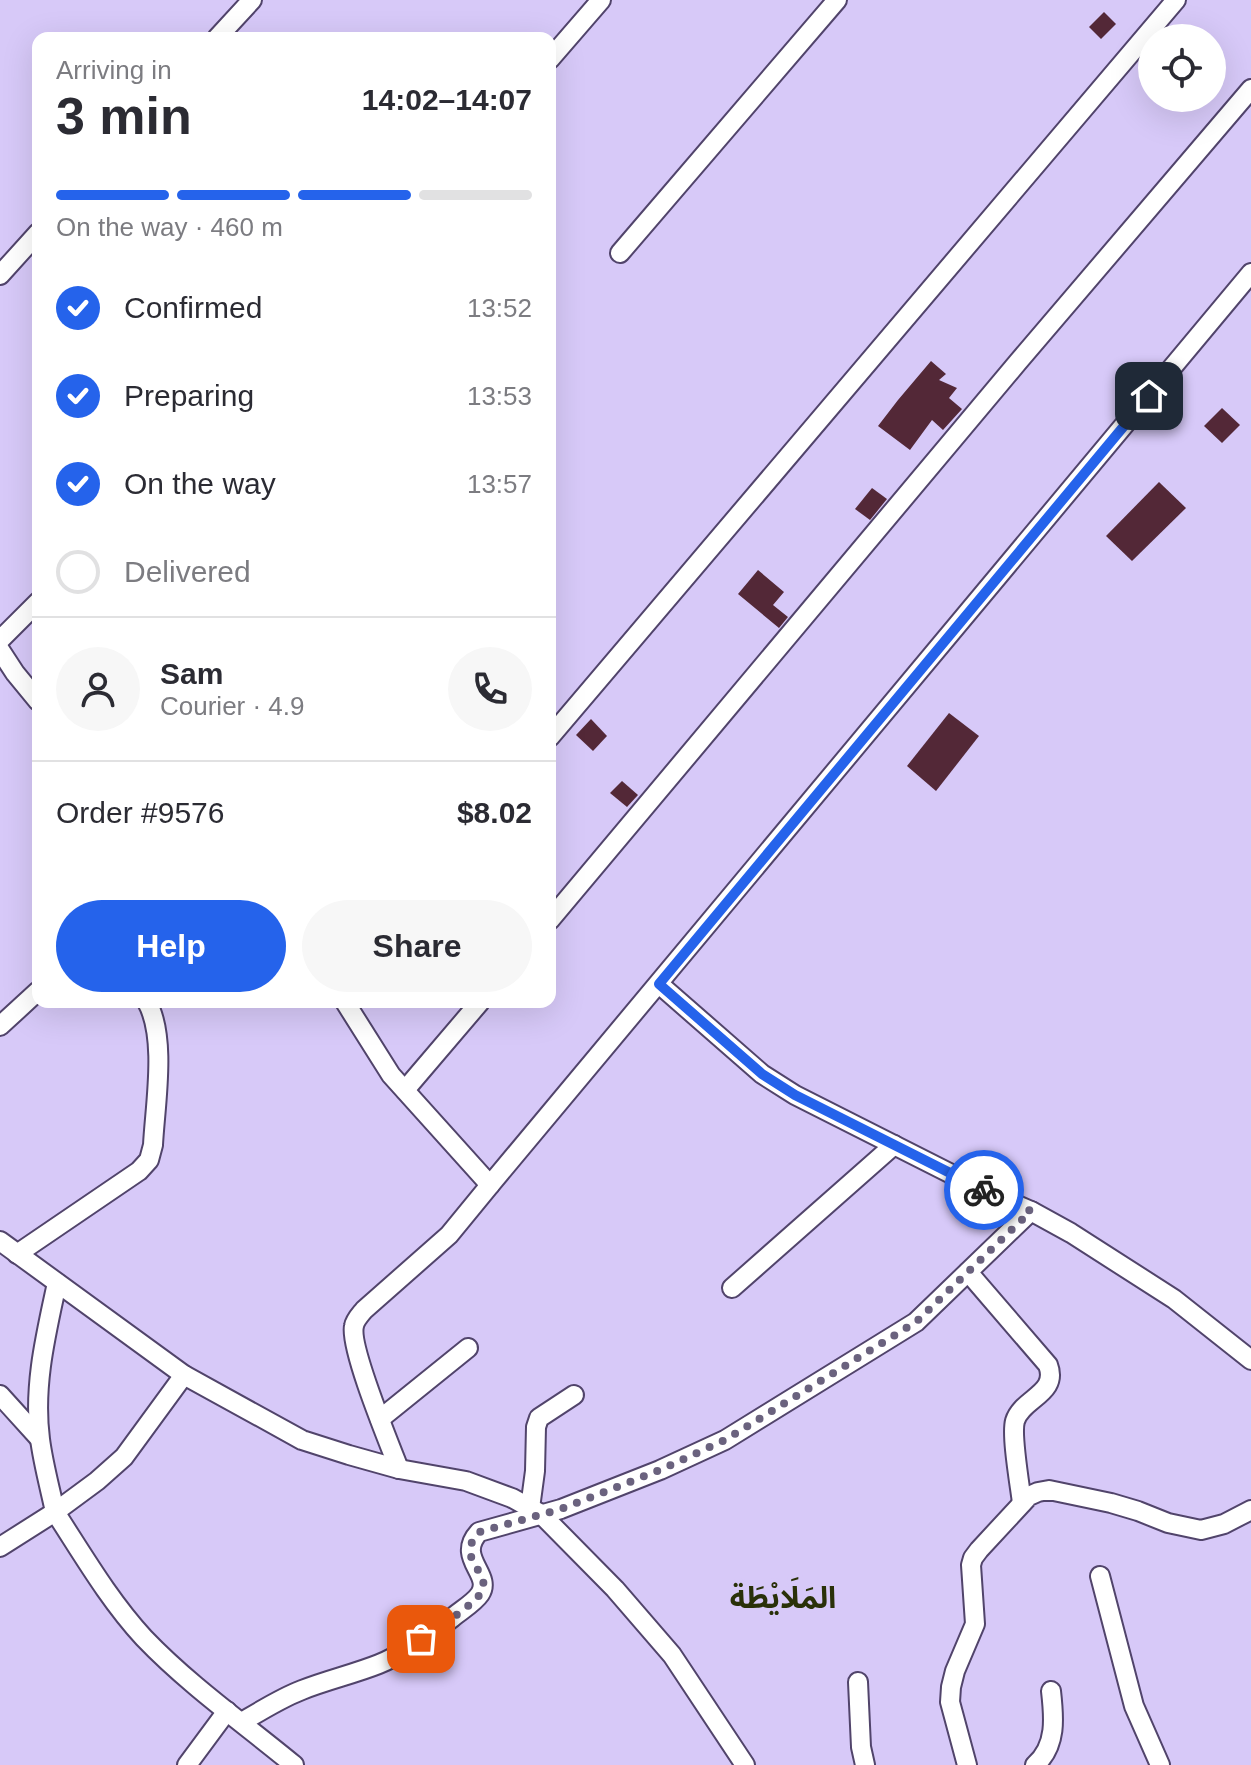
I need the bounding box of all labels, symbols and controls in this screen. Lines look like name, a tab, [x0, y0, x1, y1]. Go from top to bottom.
map controls	[1138, 24, 1226, 112]
button: locate	[1138, 24, 1226, 112]
text: Arriving in	[56, 55, 172, 85]
text: 14:02–14:07	[362, 83, 532, 116]
text: 3 min	[56, 87, 192, 145]
text: On the way · 460 m	[56, 212, 283, 242]
icon: check	[56, 286, 100, 330]
text: Confirmed	[124, 291, 262, 324]
text: 13:52	[467, 293, 532, 323]
pin	[1115, 362, 1183, 430]
icon: check	[56, 374, 100, 418]
icon: home	[1127, 374, 1171, 418]
text: Preparing	[124, 379, 254, 412]
text: 13:53	[467, 381, 532, 411]
icon: check	[56, 462, 100, 506]
text: On the way	[124, 467, 276, 500]
text: 13:57	[467, 469, 532, 499]
text: Delivered	[124, 555, 251, 588]
button: person	[56, 647, 140, 731]
button: phone	[448, 647, 532, 731]
text: Sam	[160, 657, 223, 690]
text: Courier · 4.9	[160, 691, 305, 721]
text: Order #9576	[56, 796, 224, 829]
text: $8.02	[457, 796, 532, 829]
button: Help	[56, 900, 286, 992]
button: Share	[302, 900, 532, 992]
courier	[944, 1150, 1024, 1230]
icon: bike	[962, 1168, 1006, 1212]
district label: المَلَايْطَة	[730, 1577, 836, 1615]
pin	[387, 1605, 455, 1673]
icon: bag	[399, 1617, 443, 1661]

